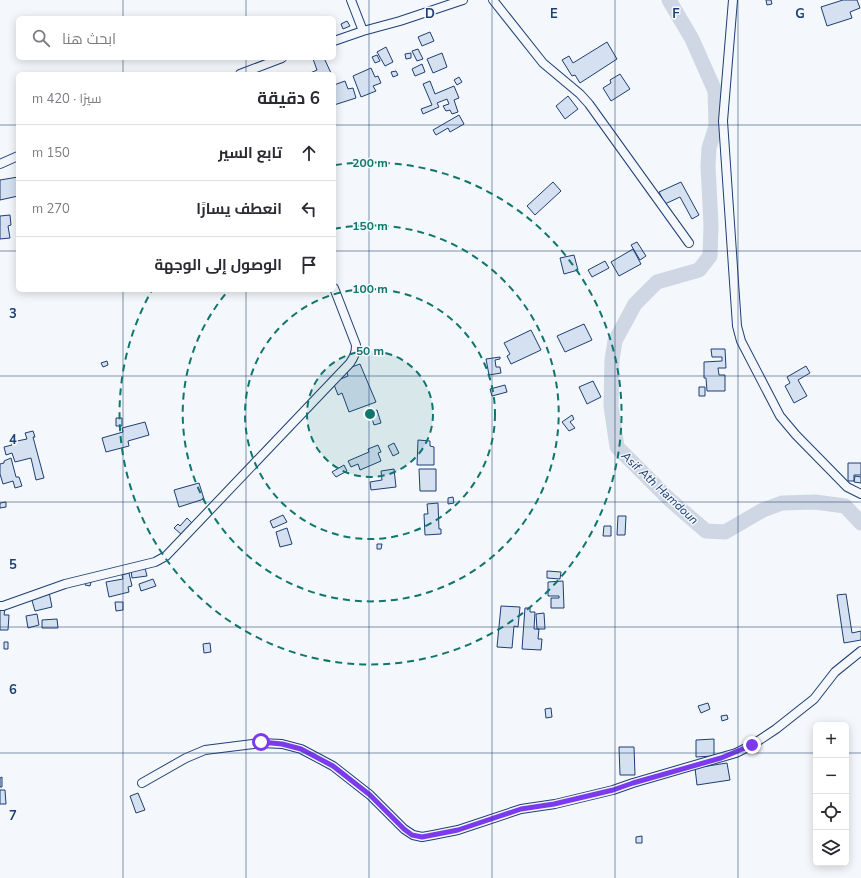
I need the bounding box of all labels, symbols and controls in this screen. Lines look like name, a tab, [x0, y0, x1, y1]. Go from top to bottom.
text: D	[425, 5, 435, 23]
text: E	[550, 5, 558, 23]
text: F	[672, 5, 680, 23]
text: G	[795, 5, 805, 23]
search box	[16, 16, 336, 60]
icon: search	[30, 27, 52, 49]
text: ابحث هنا	[62, 29, 116, 49]
text: 6 دقيقة	[257, 87, 320, 110]
text: سيرًا · 420 m	[32, 90, 102, 108]
icon: ahead	[298, 142, 320, 164]
text: تابع السير	[218, 143, 282, 163]
text: 150 m	[32, 144, 70, 162]
text: 200 m	[352, 155, 388, 171]
icon: left	[298, 198, 320, 220]
text: انعطف يسارًا	[196, 199, 282, 219]
text: 270 m	[32, 200, 70, 218]
text: 150 m	[352, 218, 388, 234]
icon: arrive	[298, 254, 320, 276]
text: الوصول إلى الوجهة	[154, 255, 282, 275]
text: 100 m	[352, 281, 388, 297]
text: 3	[9, 305, 17, 323]
text: 50 m	[356, 343, 384, 359]
centre of rings	[363, 407, 377, 421]
text: 4	[9, 431, 17, 449]
water label: Asif Ath Hamdoun	[617, 447, 702, 528]
text: 5	[9, 556, 17, 574]
text: 6	[9, 681, 17, 699]
map controls	[813, 722, 849, 866]
button: +	[813, 722, 849, 758]
route start	[252, 733, 270, 751]
route end	[743, 736, 761, 754]
button: −	[813, 758, 849, 794]
button: locate	[813, 794, 849, 830]
text: 7	[9, 807, 17, 825]
button: layers	[813, 830, 849, 866]

